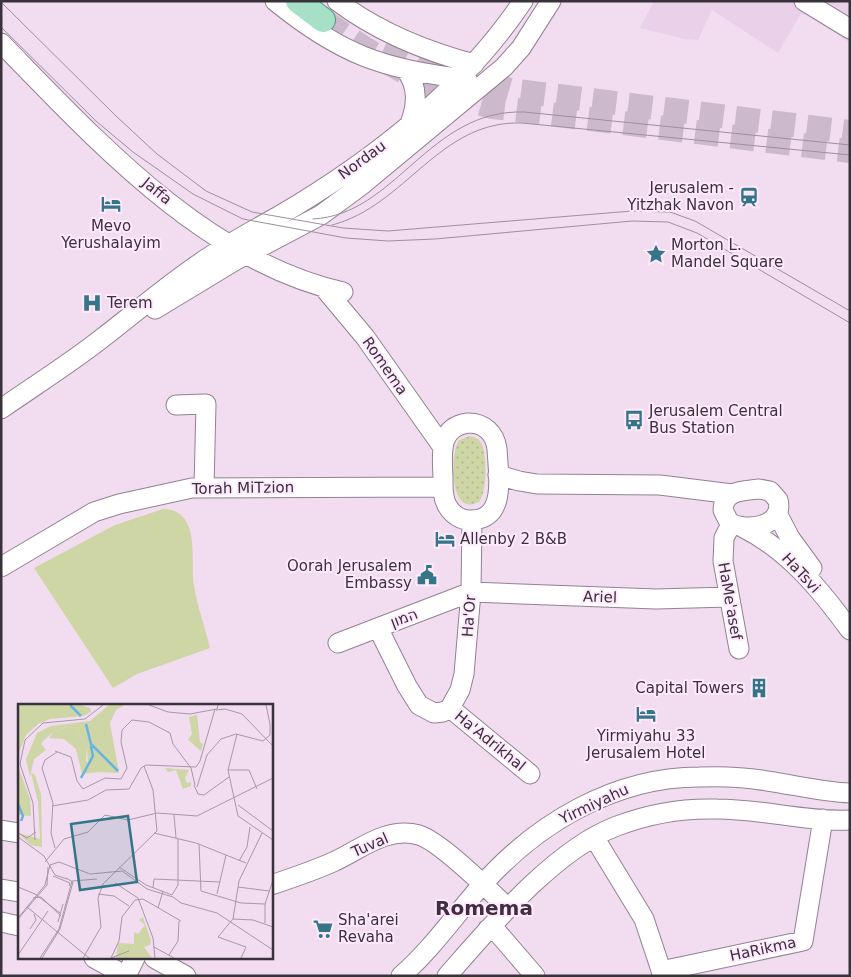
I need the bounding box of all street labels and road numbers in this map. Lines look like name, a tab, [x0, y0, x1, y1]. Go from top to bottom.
street label: Nordau	[335, 137, 389, 183]
street label: Jaffa	[138, 173, 176, 208]
street label: Romema	[359, 334, 411, 398]
street label: Torah MiTzion	[191, 478, 294, 498]
street label: HaTsvi	[778, 549, 824, 597]
street label: HaMe'asef	[714, 561, 746, 642]
street label: Ariel	[583, 587, 617, 607]
street label: Ha'Or	[459, 593, 480, 638]
street label: המון	[388, 605, 420, 631]
street label: Ha'Adrikhal	[451, 707, 529, 775]
street label: Yirmiyahu	[556, 780, 632, 828]
street label: Tuval	[348, 829, 391, 861]
street label: HaRikma	[728, 933, 798, 965]

